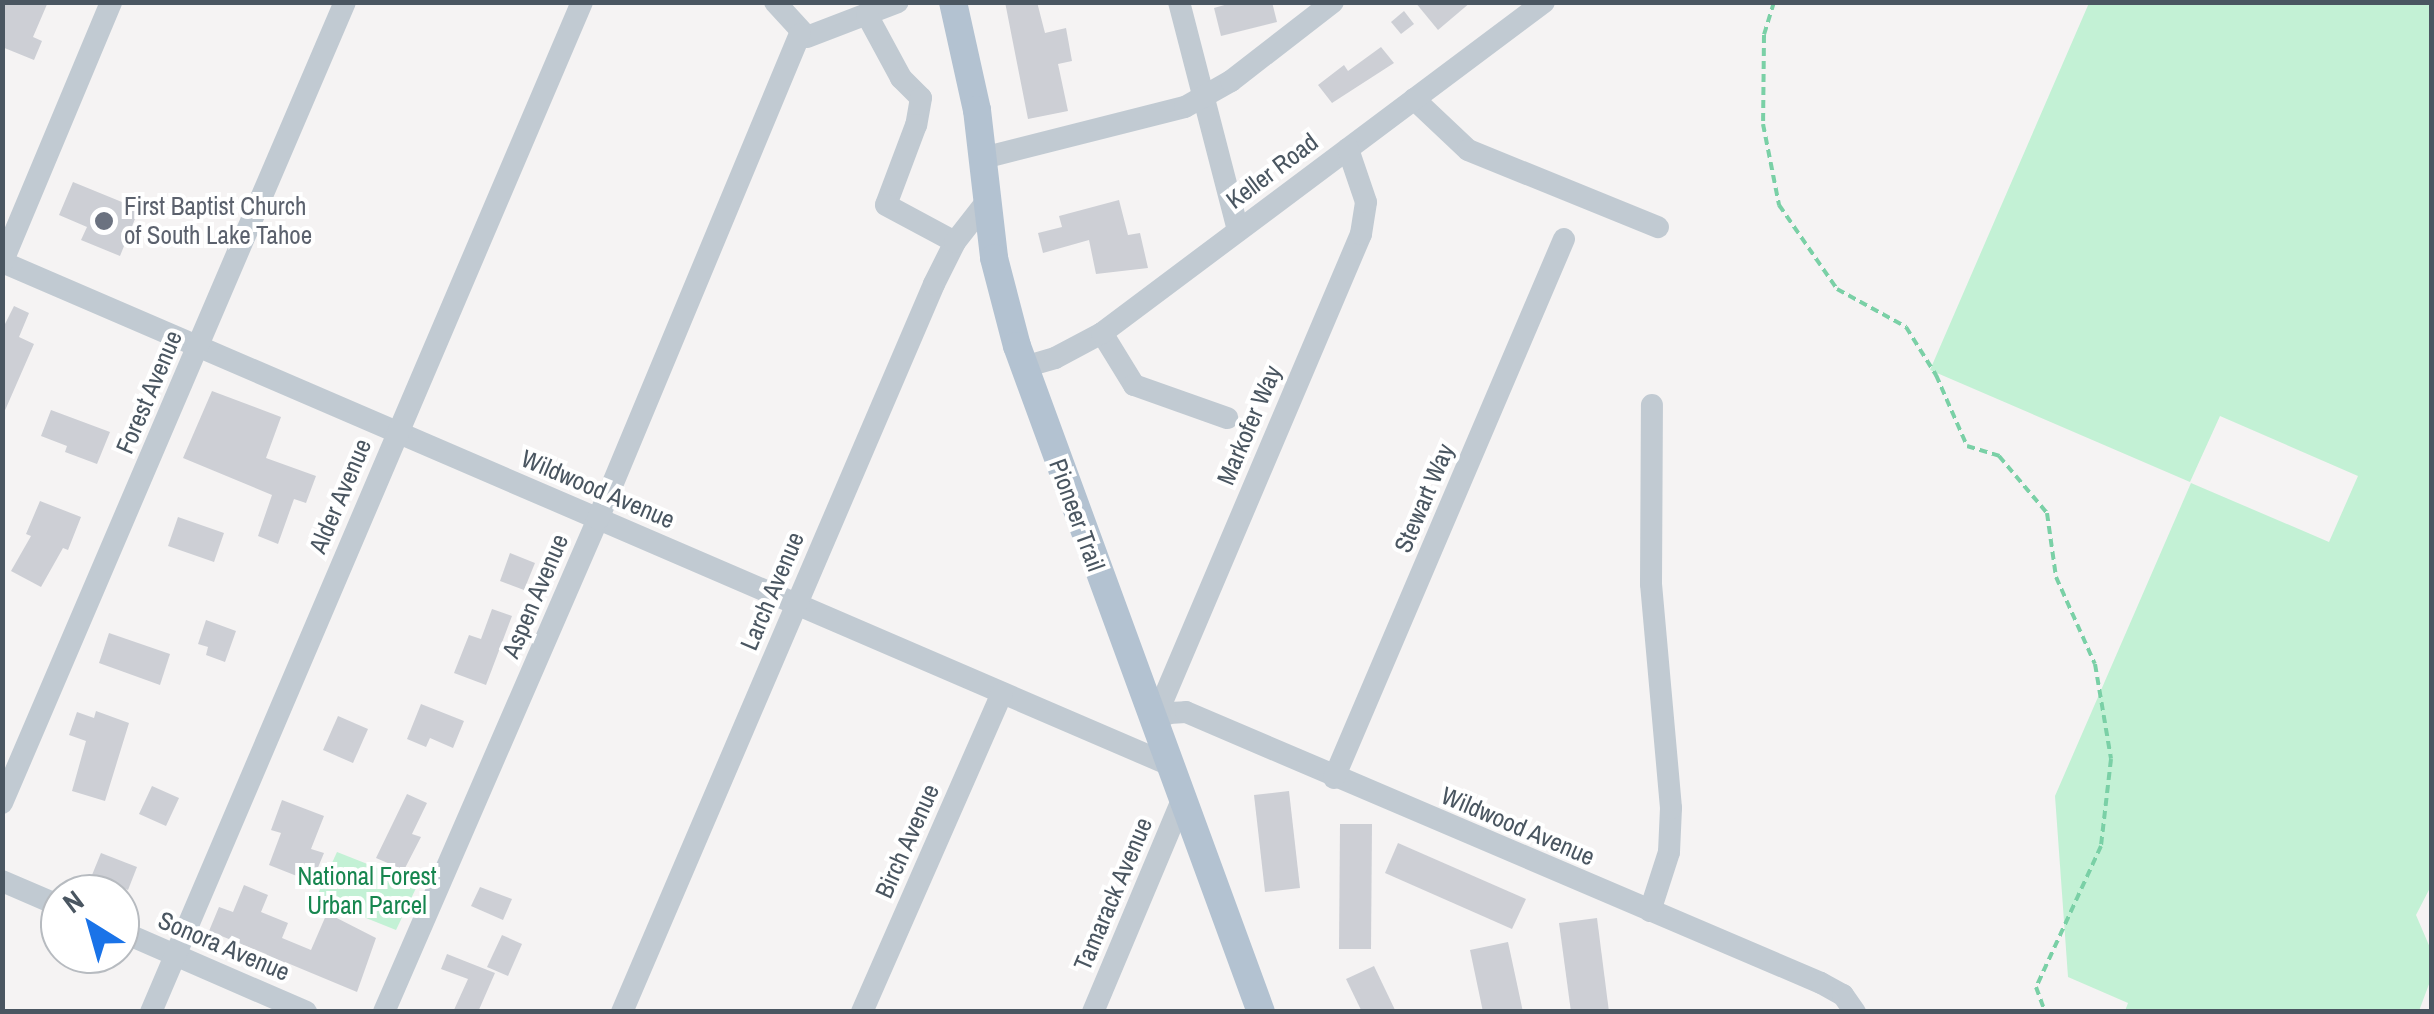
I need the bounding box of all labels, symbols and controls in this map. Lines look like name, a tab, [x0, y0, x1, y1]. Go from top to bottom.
street label: Keller Road	[1220, 127, 1324, 215]
place label: First Baptist Church of South Lake Tahoe	[124, 192, 312, 251]
marker: First Baptist Church of South Lake Tahoe	[93, 210, 115, 232]
street label: Forest Avenue	[109, 325, 189, 459]
street label: Markofer Way	[1210, 361, 1288, 489]
street label: Alder Avenue	[302, 434, 378, 558]
street label: Stewart Way	[1388, 439, 1460, 557]
street label: Wildwood Avenue	[516, 443, 680, 535]
street label: Pioneer Trail	[1043, 455, 1111, 575]
street label: Larch Avenue	[734, 527, 810, 655]
street label: Aspen Avenue	[495, 529, 575, 663]
street label: Birch Avenue	[868, 779, 946, 903]
street label: Wildwood Avenue	[1436, 780, 1600, 872]
street label: Tamarack Avenue	[1067, 813, 1159, 975]
park label: National Forest Urban Parcel	[297, 862, 437, 921]
north arrow	[40, 874, 140, 974]
text: N	[55, 881, 91, 922]
street label: Sonora Avenue	[153, 905, 295, 987]

